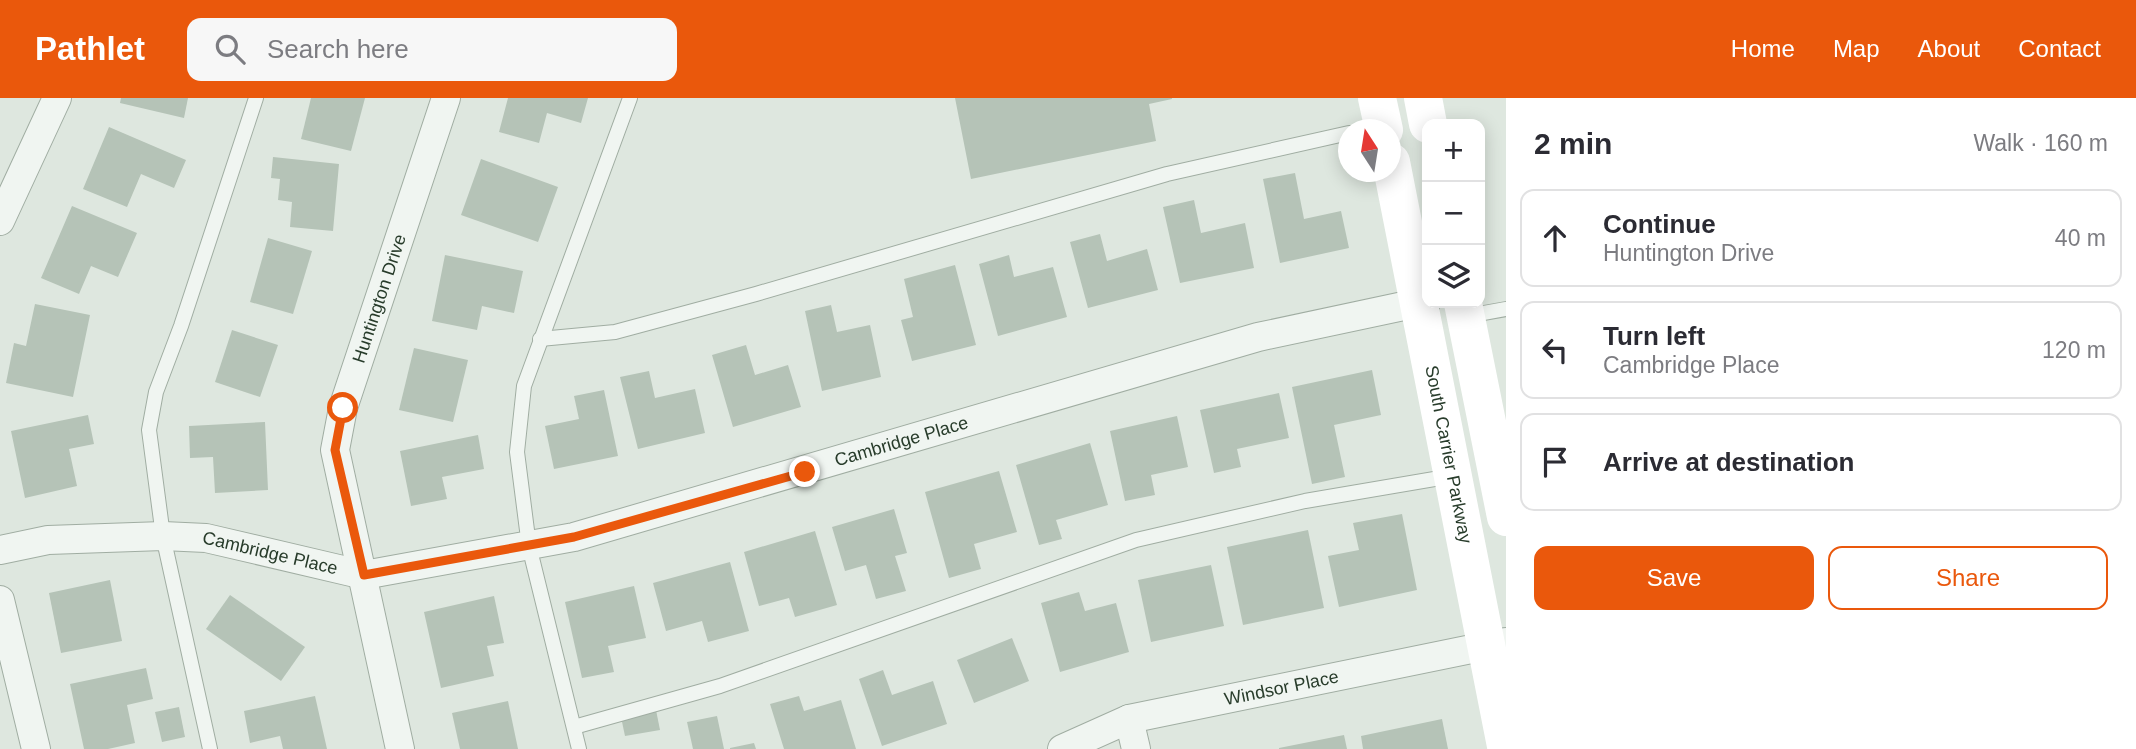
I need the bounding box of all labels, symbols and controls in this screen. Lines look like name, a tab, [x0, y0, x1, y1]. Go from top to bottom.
search box	[187, 18, 677, 81]
text: Pathlet	[35, 30, 145, 67]
icon: search	[211, 30, 249, 68]
text: Search here	[267, 34, 409, 64]
text: Home	[1731, 35, 1795, 62]
text: Map	[1833, 35, 1880, 62]
text: About	[1918, 35, 1980, 62]
text: Contact	[2018, 35, 2101, 62]
north arrow	[1338, 119, 1401, 182]
map controls	[1422, 119, 1485, 308]
button: +	[1422, 119, 1485, 182]
text: 2 min	[1534, 127, 1612, 160]
text: Walk · 160 m	[1973, 130, 2108, 156]
button: −	[1422, 182, 1485, 245]
text: Continue	[1603, 209, 1716, 239]
icon: ahead	[1536, 219, 1574, 257]
text: 40 m	[2055, 225, 2106, 251]
street label: Huntington Drive	[349, 232, 410, 365]
text: Huntington Drive	[1603, 240, 1774, 266]
button: layers	[1422, 245, 1485, 308]
text: Turn left	[1603, 321, 1705, 351]
icon: left	[1536, 331, 1574, 369]
text: 120 m	[2042, 337, 2106, 363]
text: Cambridge Place	[1603, 352, 1779, 378]
street label: South Carrier Parkway	[1421, 364, 1476, 545]
route start	[327, 392, 358, 423]
street label: Cambridge Place	[832, 412, 971, 470]
icon: arrive	[1536, 443, 1574, 481]
text: Arrive at destination	[1603, 447, 1854, 477]
route end	[789, 456, 820, 487]
street label: Cambridge Place	[201, 528, 340, 579]
button: Save	[1534, 546, 1814, 610]
button: Share	[1828, 546, 2108, 610]
street label: Windsor Place	[1223, 666, 1340, 709]

